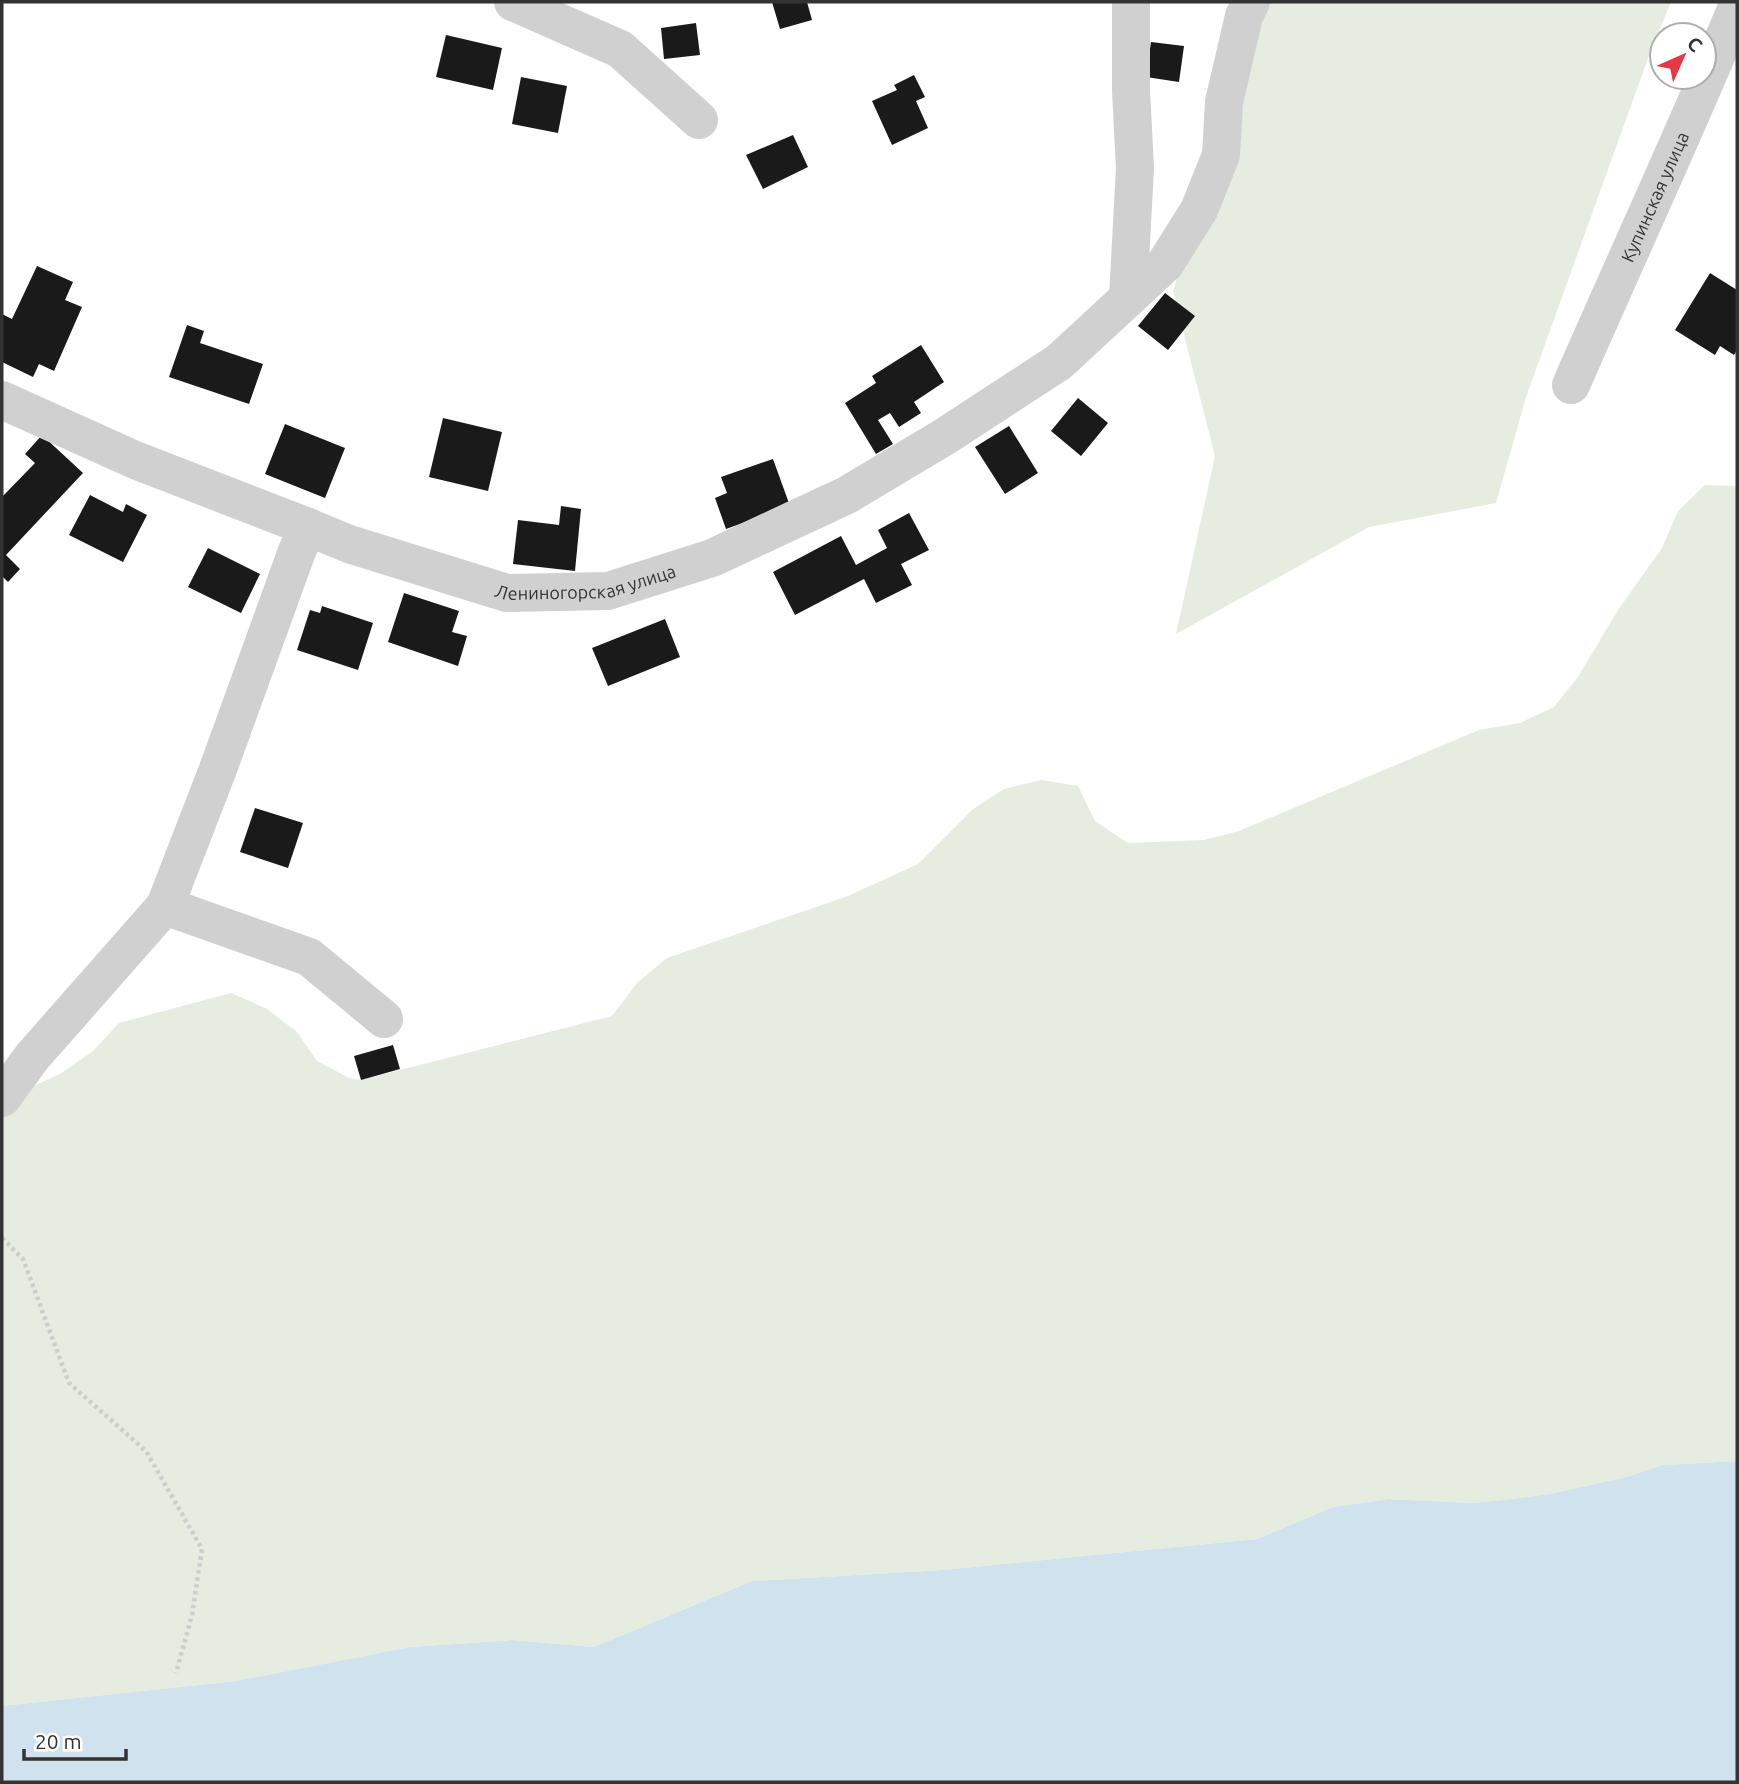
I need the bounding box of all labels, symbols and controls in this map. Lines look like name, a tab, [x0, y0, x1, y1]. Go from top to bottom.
north arrow	[1648, 21, 1718, 91]
text: С	[1683, 32, 1707, 56]
street label: Купинская улица	[1617, 128, 1692, 265]
street label: Лениногорская улица	[493, 560, 678, 603]
scale bar	[24, 1718, 126, 1762]
text: 20 m	[35, 1729, 82, 1753]

